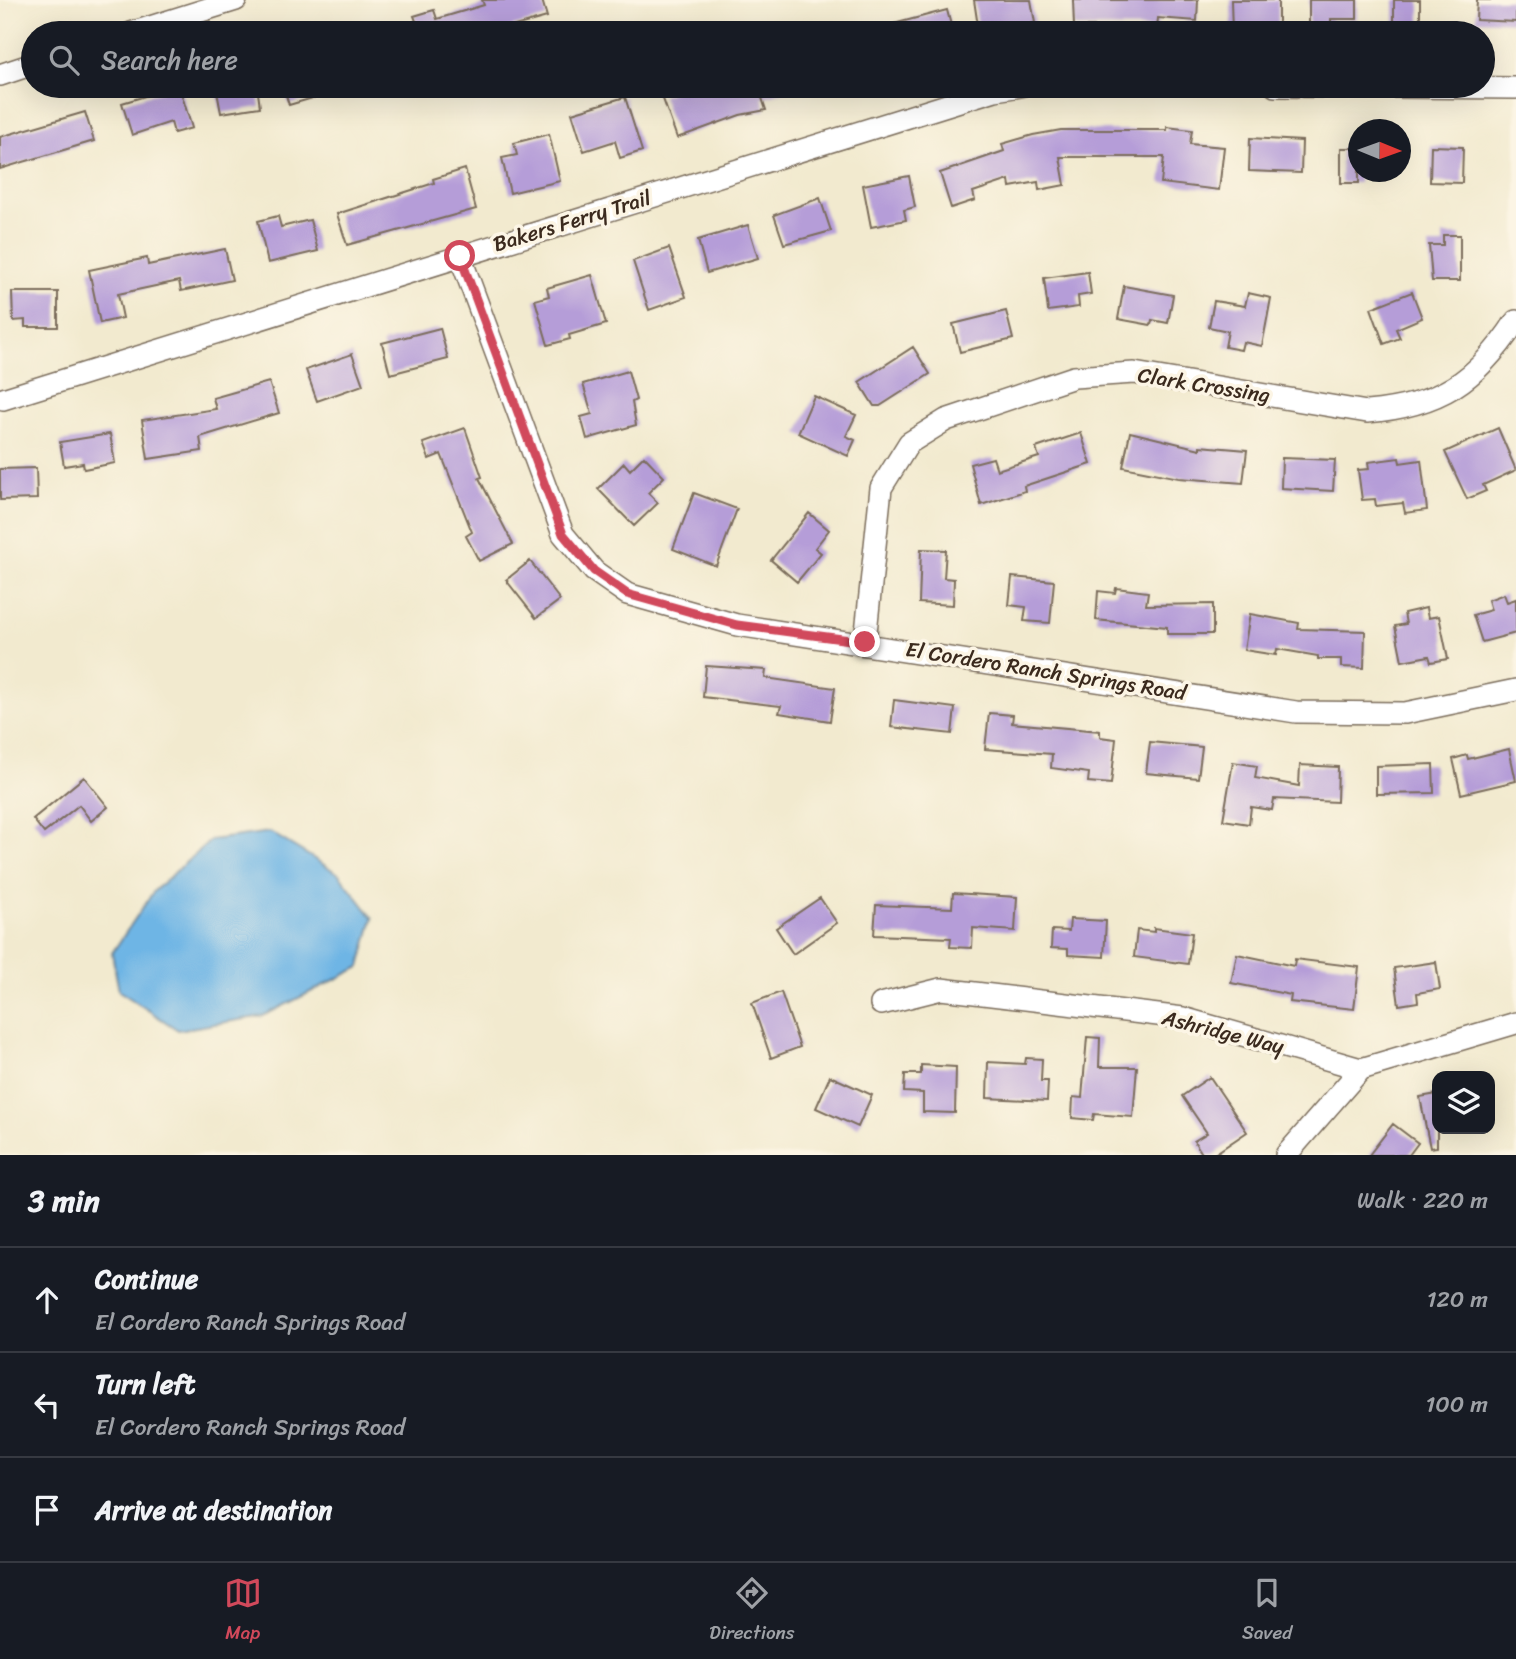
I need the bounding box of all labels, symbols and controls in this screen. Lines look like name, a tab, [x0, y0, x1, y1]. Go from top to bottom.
search box	[21, 21, 1495, 98]
text: Search here	[101, 37, 238, 83]
icon: search	[45, 41, 83, 79]
north arrow	[1348, 119, 1411, 182]
street label: Bakers Ferry Trail	[488, 179, 657, 263]
route start	[444, 240, 475, 271]
street label: Clark Crossing	[1135, 356, 1273, 414]
route end	[849, 626, 880, 657]
street label: El Cordero Ranch Springs Road	[903, 630, 1191, 712]
street label: Ashridge Way	[1157, 998, 1288, 1066]
map controls	[1432, 1071, 1495, 1134]
button: layers	[1432, 1071, 1495, 1134]
text: 3 min	[28, 1174, 100, 1228]
text: Walk · 220 m	[1357, 1180, 1488, 1221]
text: Continue	[95, 1256, 198, 1302]
text: 120 m	[1427, 1279, 1488, 1320]
icon: ahead	[28, 1281, 66, 1319]
text: El Cordero Ranch Springs Road	[95, 1302, 405, 1343]
text: Turn left	[95, 1361, 195, 1407]
text: 100 m	[1425, 1384, 1488, 1425]
icon: left	[28, 1386, 66, 1424]
text: El Cordero Ranch Springs Road	[95, 1407, 405, 1448]
text: Arrive at destination	[95, 1487, 332, 1533]
icon: arrive	[28, 1491, 66, 1529]
tab: Map	[224, 1574, 262, 1649]
tab: Directions	[709, 1574, 795, 1649]
tab: Saved	[1242, 1574, 1292, 1649]

